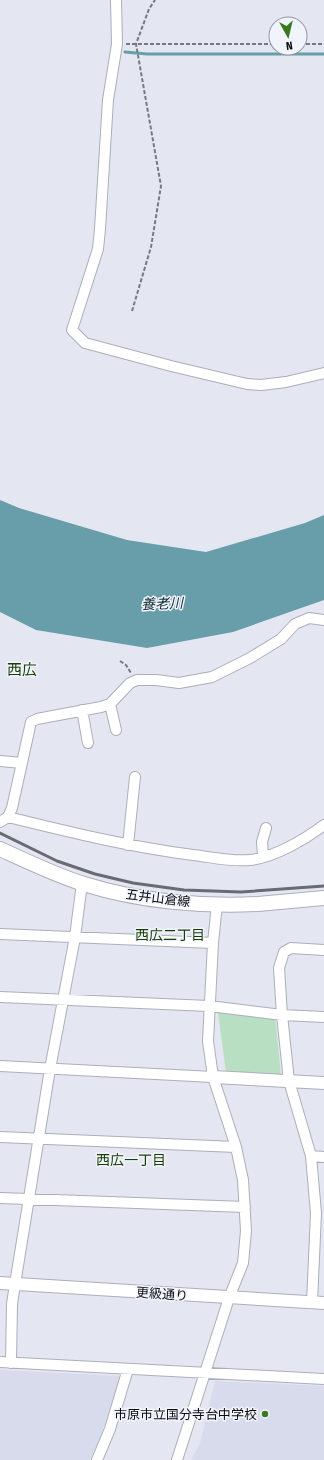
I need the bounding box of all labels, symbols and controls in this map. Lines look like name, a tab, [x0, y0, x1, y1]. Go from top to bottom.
north arrow	[268, 16, 308, 56]
text: N	[285, 39, 293, 52]
water label: 養老川	[141, 595, 185, 613]
district label: 西広	[7, 661, 37, 679]
street label: 五井山倉線	[125, 887, 191, 909]
district label: 西広二丁目	[135, 927, 205, 944]
district label: 西広一丁目	[96, 1152, 166, 1169]
street label: 更級通り	[136, 1285, 188, 1303]
place label: 市原市立国分寺台中学校	[114, 1407, 257, 1422]
marker: 市原市立国分寺台中学校	[260, 1409, 270, 1419]

